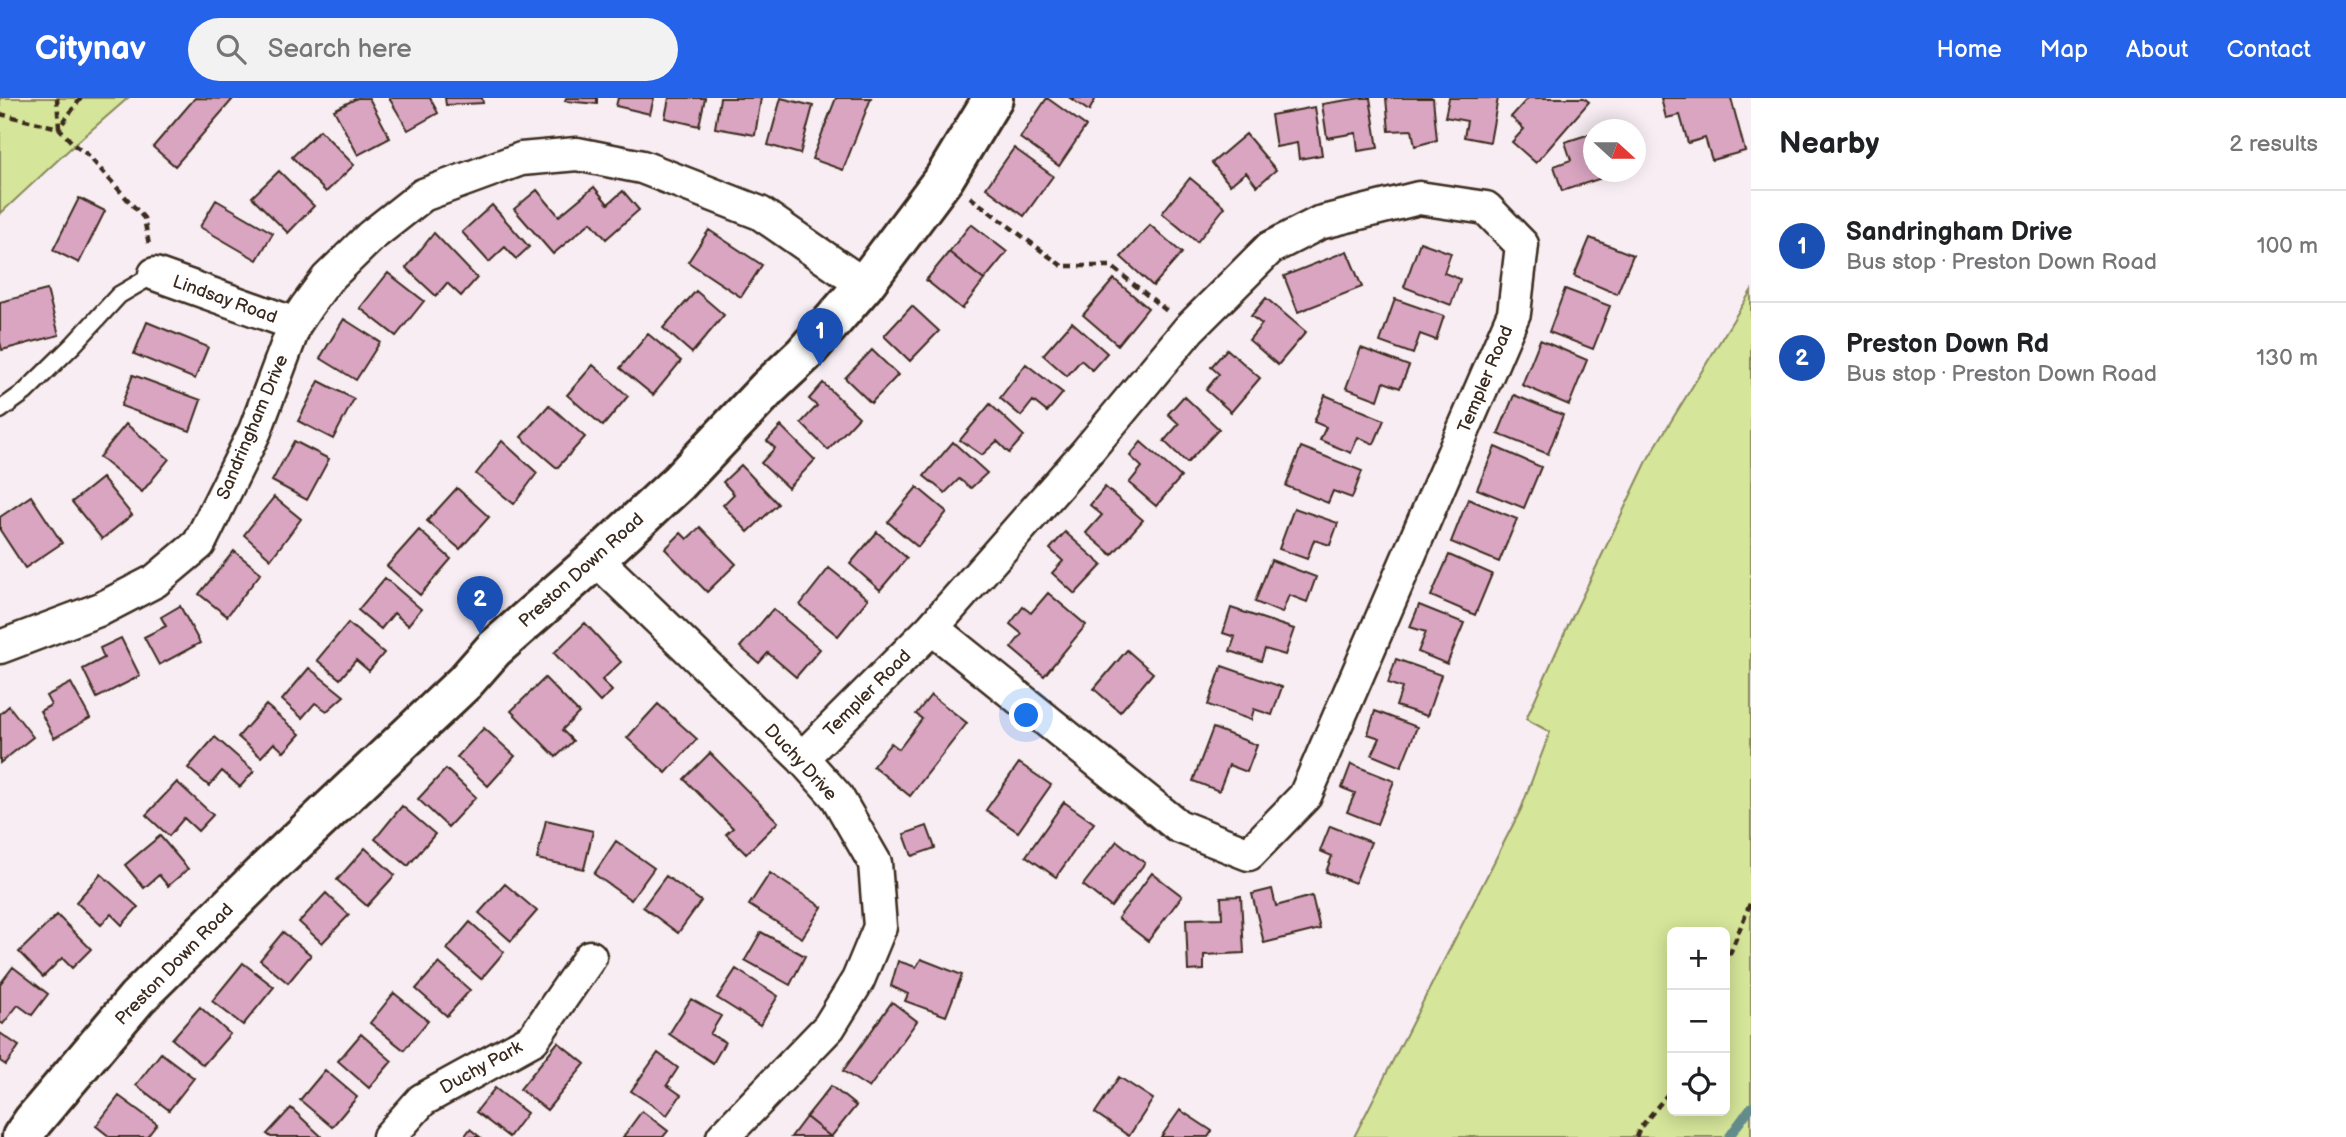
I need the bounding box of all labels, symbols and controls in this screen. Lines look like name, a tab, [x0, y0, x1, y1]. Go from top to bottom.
search box	[188, 18, 678, 81]
text: Citynav	[35, 29, 146, 69]
icon: search	[212, 30, 250, 68]
text: Search here	[268, 34, 412, 65]
text: Home	[1937, 35, 2002, 64]
text: Map	[2040, 35, 2088, 64]
text: About	[2126, 35, 2188, 64]
text: Contact	[2226, 35, 2311, 64]
north arrow	[1583, 119, 1646, 182]
text: Nearby	[1779, 126, 1879, 162]
text: 2 results	[2229, 130, 2318, 158]
text: Sandringham Drive	[1846, 217, 2072, 248]
text: 1	[1797, 232, 1807, 260]
text: 100 m	[2257, 232, 2318, 260]
text: Bus stop · Preston Down Road	[1846, 248, 2157, 276]
street label: Lindsay Road	[170, 271, 280, 328]
pin: 1	[797, 308, 843, 366]
street label: Templer Road	[1453, 322, 1517, 436]
text: Preston Down Rd	[1846, 329, 2049, 360]
text: 2	[1795, 344, 1809, 372]
text: 130 m	[2256, 344, 2318, 372]
street label: Sandringham Drive	[213, 351, 293, 503]
text: Bus stop · Preston Down Road	[1846, 360, 2157, 388]
street label: Preston Down Road	[515, 509, 648, 632]
pin: 2	[457, 576, 503, 634]
street label: Templer Road	[819, 645, 915, 741]
your location	[1009, 698, 1043, 732]
street label: Duchy Drive	[760, 720, 842, 805]
street label: Preston Down Road	[111, 899, 238, 1030]
map controls	[1667, 927, 1730, 1116]
button: +	[1667, 927, 1730, 990]
button: −	[1667, 990, 1730, 1053]
street label: Duchy Park	[437, 1036, 526, 1099]
button: locate	[1667, 1053, 1730, 1116]

